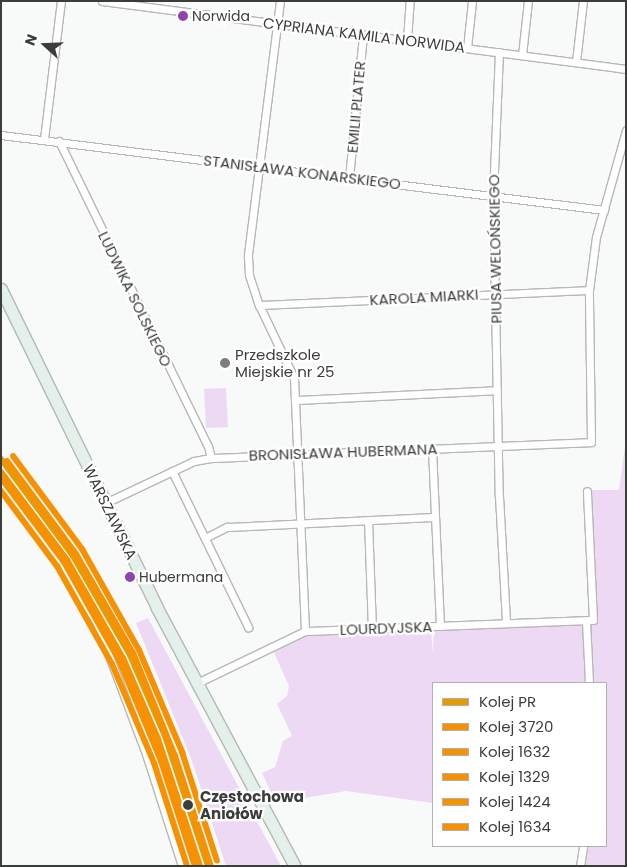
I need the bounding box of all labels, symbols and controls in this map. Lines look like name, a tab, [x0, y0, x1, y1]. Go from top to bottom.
place label: Norwida	[192, 8, 250, 24]
marker: Norwida	[178, 11, 188, 21]
street label: CYPRIANA KAMILA NORWIDA	[262, 14, 466, 56]
north arrow	[20, 20, 70, 70]
text: N	[20, 32, 42, 48]
street label: EMILII PLATER	[343, 60, 369, 154]
street label: STANISŁAWA KONARSKIEGO	[202, 151, 402, 193]
street label: PIUSA WELOŃSKIEGO	[485, 174, 505, 324]
street label: LUDWIKA SOLSKIEGO	[94, 228, 176, 370]
street label: KAROLA MIARKI	[369, 285, 479, 309]
place label: Przedszkole Miejskie nr 25	[235, 345, 334, 380]
marker: Przedszkole Miejskie nr 25	[219, 357, 231, 369]
street label: BRONISŁAWA HUBERMANA	[248, 440, 438, 464]
street label: WARSZAWSKA	[79, 462, 141, 562]
place label: Hubermana	[139, 569, 223, 585]
marker: Hubermana	[125, 572, 135, 582]
street label: LOURDYJSKA	[339, 617, 433, 639]
legend	[432, 682, 607, 847]
text: Kolej PR	[479, 691, 536, 712]
text: Kolej 3720	[479, 716, 553, 737]
text: Kolej 1632	[479, 741, 550, 762]
text: Kolej 1329	[479, 766, 550, 787]
place label: Częstochowa Aniołów	[200, 787, 304, 822]
text: Kolej 1424	[479, 791, 551, 812]
marker: Częstochowa Aniołów	[180, 797, 196, 813]
text: Kolej 1634	[479, 816, 551, 837]

